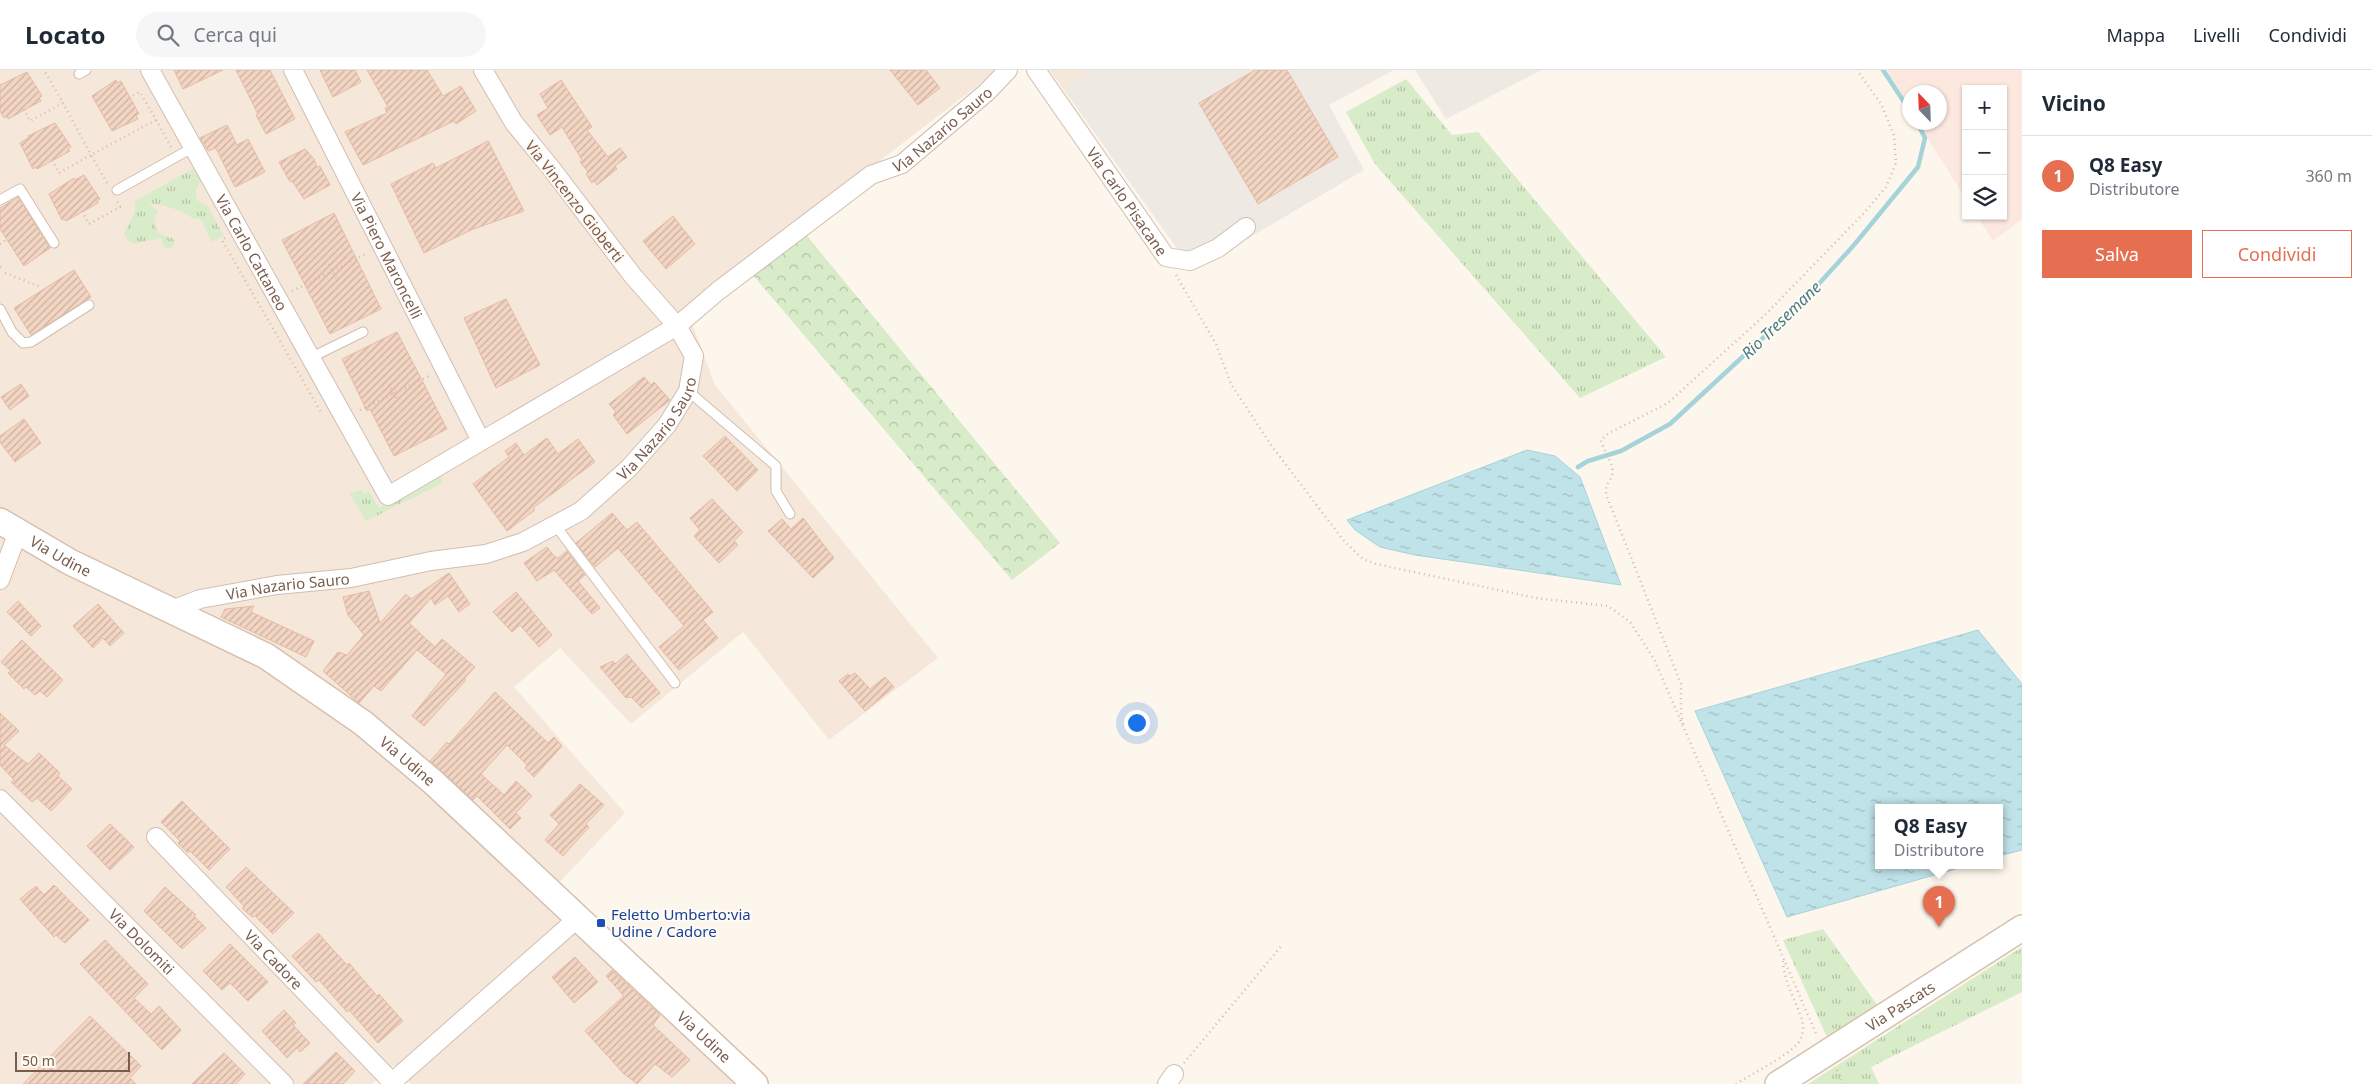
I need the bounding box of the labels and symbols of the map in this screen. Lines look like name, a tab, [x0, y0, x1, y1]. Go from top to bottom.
street label: Via Nazario Sauro	[890, 82, 996, 177]
north arrow	[1902, 85, 1947, 130]
street label: Via Vincenzo Gioberti	[521, 136, 629, 266]
street label: Via Carlo Pisacane	[1083, 143, 1172, 260]
street label: Via Piero Maroncelli	[347, 189, 427, 322]
street label: Via Carlo Cattaneo	[211, 191, 292, 314]
water label: Rio Tresemane	[1736, 276, 1826, 364]
street label: Via Nazario Sauro	[612, 376, 700, 484]
street label: Via Udine	[26, 531, 95, 581]
street label: Via Nazario Sauro	[224, 568, 351, 604]
your location	[1124, 710, 1150, 736]
street label: Via Udine	[376, 732, 440, 790]
pin: 1	[1923, 886, 1955, 927]
street label: Via Dolomiti	[105, 904, 179, 979]
place label: Feletto Umberto:via Udine / Cadore	[611, 904, 751, 941]
marker: Feletto Umberto:via Udine / Cadore	[595, 917, 607, 929]
street label: Via Cadore	[240, 925, 307, 994]
street label: Via Pascats	[1862, 976, 1938, 1035]
street label: Via Udine	[673, 1006, 736, 1067]
scale bar	[15, 1049, 130, 1072]

